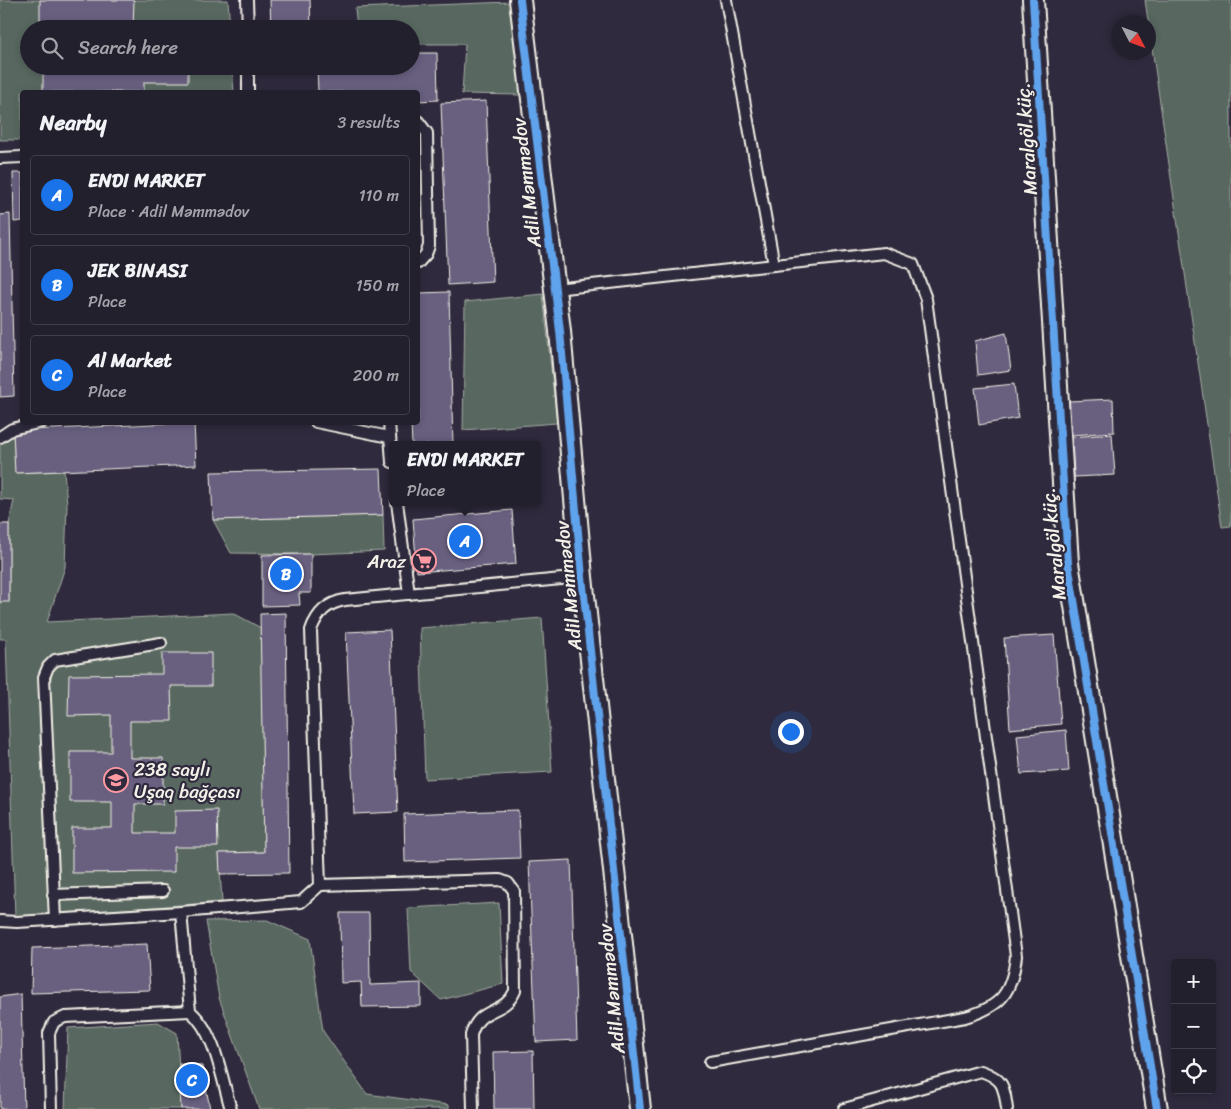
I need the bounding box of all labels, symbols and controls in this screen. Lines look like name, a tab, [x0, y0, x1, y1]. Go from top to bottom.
north arrow	[1111, 15, 1156, 60]
search box	[20, 20, 420, 75]
text: Search here	[78, 31, 178, 64]
icon: search	[38, 34, 66, 62]
street label: Maralgöl küç.	[1006, 82, 1047, 196]
text: Nearby	[40, 104, 106, 142]
text: 3 results	[337, 108, 400, 137]
street label: Adil Məmmədov	[502, 115, 551, 251]
text: ENDI MARKET	[88, 164, 205, 197]
text: A	[52, 181, 62, 210]
text: 110 m	[359, 181, 399, 210]
text: Place · Adil Məmmədov	[88, 197, 249, 226]
text: JEK BINASI	[88, 254, 187, 287]
text: B	[52, 271, 62, 300]
text: 150 m	[356, 271, 399, 300]
text: Place	[88, 287, 127, 316]
text: Al Market	[88, 344, 172, 377]
text: C	[52, 361, 62, 390]
text: 200 m	[353, 361, 399, 390]
text: Place	[88, 377, 127, 406]
popup	[389, 441, 541, 506]
text: ENDI MARKET	[407, 443, 523, 476]
text: Place	[407, 476, 445, 505]
street label: Maralgöl küç.	[1031, 486, 1076, 602]
street label: Adil Məmmədov	[545, 518, 592, 654]
pin: A	[449, 522, 481, 560]
place label: Araz	[366, 545, 407, 578]
supermarket icon: Araz	[411, 548, 437, 574]
pin: B	[270, 555, 302, 593]
your location	[778, 719, 804, 745]
place label: 238 saylı Uşaq bağçası	[134, 753, 240, 808]
school or university icon: 238 saylı Uşaq bağçası	[103, 767, 129, 793]
street label: Adil Məmmədov	[588, 921, 635, 1057]
map controls	[1171, 959, 1216, 1094]
button: +	[1171, 959, 1216, 1004]
button: −	[1171, 1004, 1216, 1049]
button: locate	[1171, 1049, 1216, 1094]
pin: C	[176, 1061, 208, 1099]

